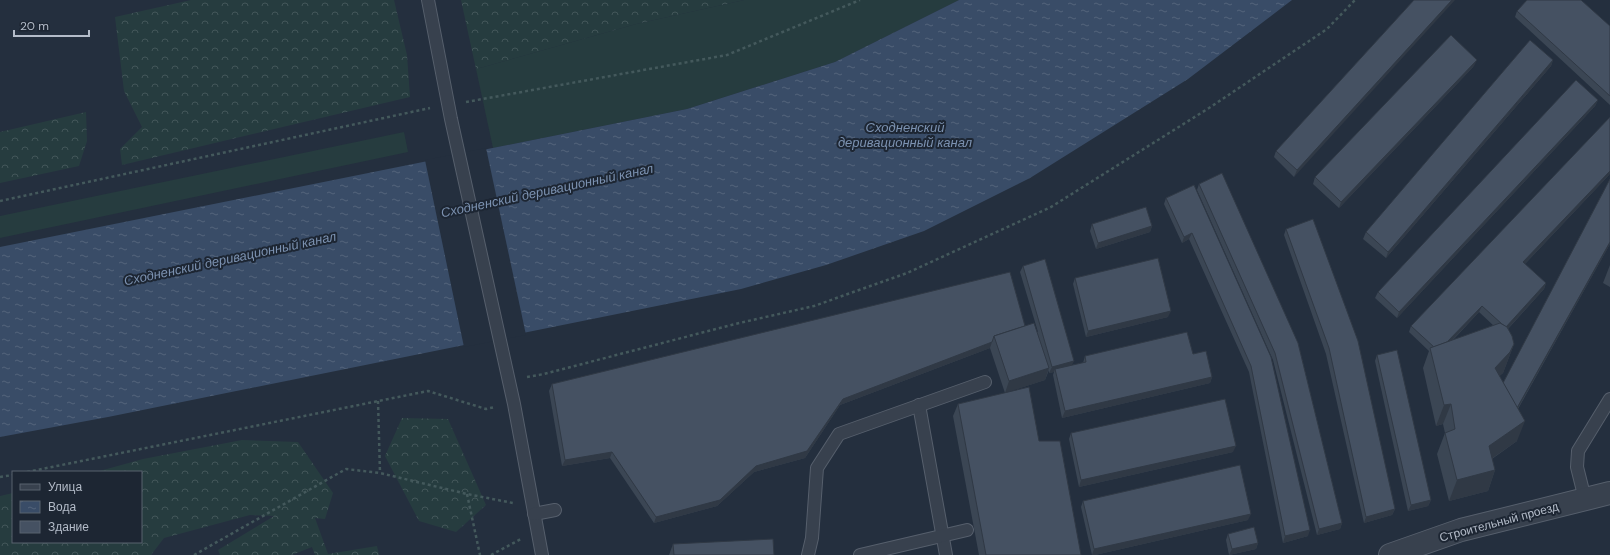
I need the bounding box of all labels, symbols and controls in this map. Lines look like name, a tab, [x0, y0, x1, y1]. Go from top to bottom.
scale bar	[14, 12, 89, 38]
text: 20 m	[20, 18, 49, 34]
water label: Сходненский деривационный канал	[838, 119, 973, 151]
water label: Сходненский деривационный канал	[439, 160, 655, 221]
water label: Сходненский деривационный канал	[122, 228, 338, 289]
legend	[12, 471, 142, 543]
text: Улица	[48, 479, 82, 495]
street label: Строительный проезд	[1438, 498, 1560, 546]
text: Вода	[48, 499, 76, 515]
text: Здание	[48, 519, 89, 535]

